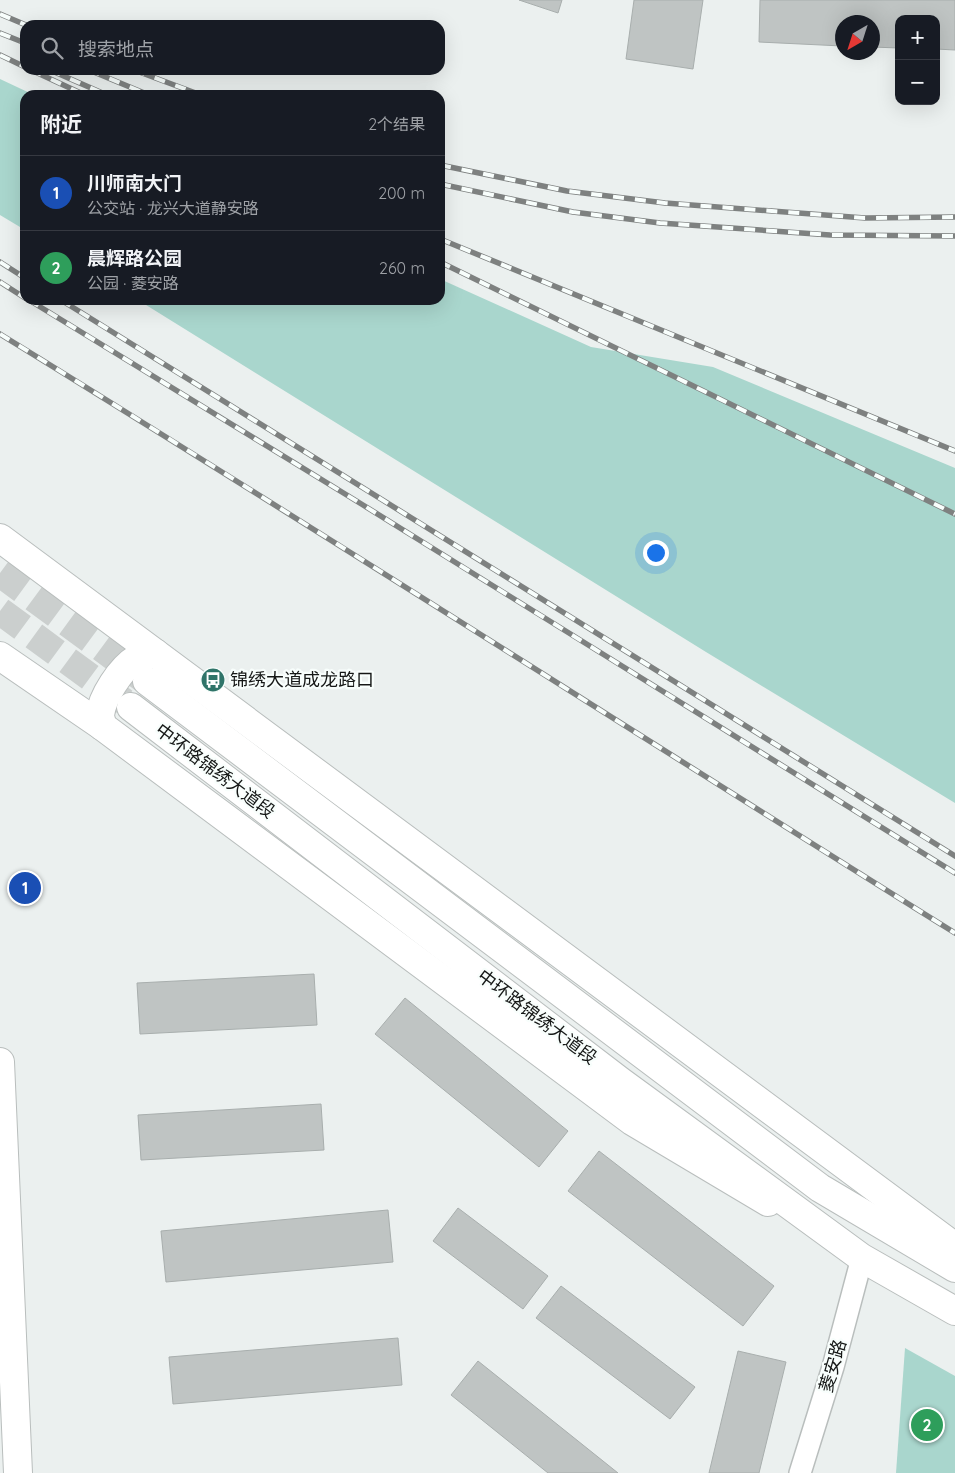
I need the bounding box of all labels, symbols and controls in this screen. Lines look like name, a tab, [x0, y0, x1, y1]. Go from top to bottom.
north arrow	[835, 15, 880, 60]
map controls	[895, 15, 940, 105]
button: +	[895, 15, 940, 60]
search box	[20, 20, 445, 75]
icon: search	[38, 34, 66, 62]
text: 搜索地点	[78, 37, 154, 61]
button: −	[895, 60, 940, 105]
text: 附近	[40, 111, 82, 137]
text: 2个结果	[368, 114, 425, 134]
text: 川师南大门	[87, 171, 182, 195]
text: 1	[53, 183, 59, 203]
text: 200 m	[378, 183, 425, 203]
text: 公交站 · 龙兴大道静安路	[87, 198, 259, 218]
text: 晨辉路公园	[87, 246, 182, 270]
text: 2	[51, 258, 61, 278]
text: 260 m	[379, 258, 425, 278]
text: 公园 · 菱安路	[87, 273, 179, 293]
your location	[643, 540, 669, 566]
bus stop icon: 锦绣大道成龙路口	[200, 667, 226, 693]
place label: 锦绣大道成龙路口	[230, 668, 374, 691]
street label: 中环路锦绣大道段	[151, 718, 280, 823]
pin: 1	[9, 869, 41, 907]
street label: 中环路锦绣大道段	[473, 964, 602, 1069]
street label: 菱安路	[814, 1337, 851, 1395]
pin: 2	[911, 1406, 943, 1444]

